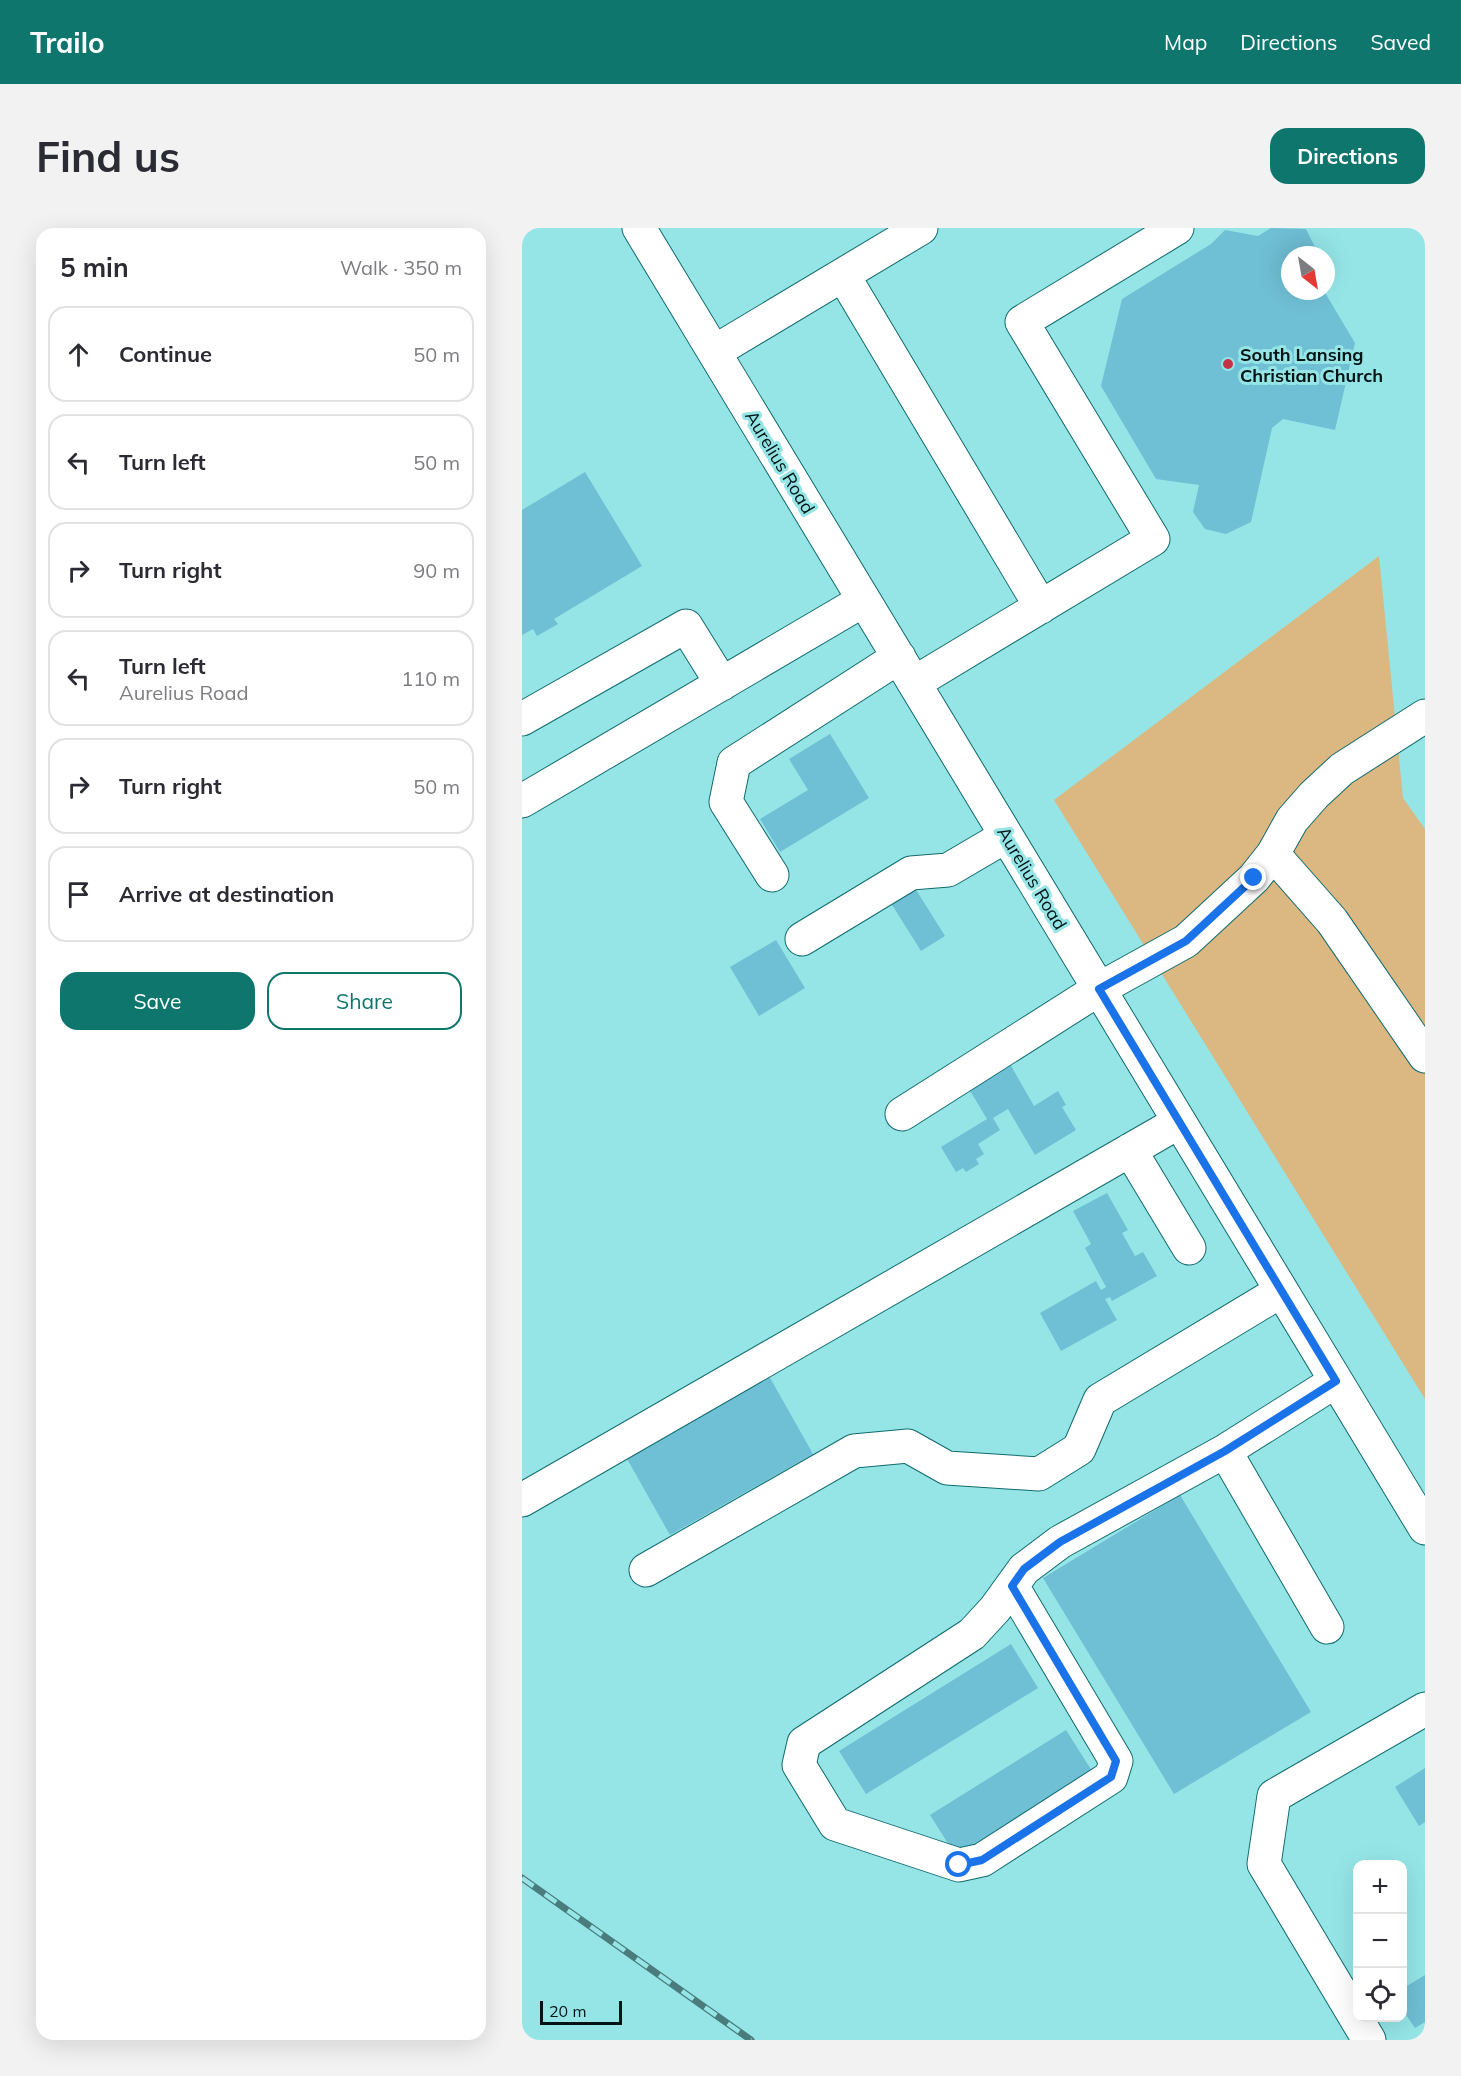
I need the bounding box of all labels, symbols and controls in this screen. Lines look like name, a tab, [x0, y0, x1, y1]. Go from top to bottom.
text: Trailo	[30, 25, 105, 60]
text: Map	[1164, 29, 1207, 55]
text: Directions	[1240, 29, 1337, 55]
text: Saved	[1370, 29, 1431, 55]
button: Directions	[1270, 128, 1425, 184]
text: Find us	[36, 130, 180, 183]
north arrow	[1281, 246, 1335, 300]
text: 5 min	[60, 251, 129, 284]
text: Walk · 350 m	[340, 255, 462, 280]
icon: ahead	[62, 338, 95, 371]
text: Continue	[119, 340, 212, 368]
text: 50 m	[413, 342, 460, 367]
place label: South Lansing Christian Church	[1240, 343, 1383, 387]
marker: South Lansing Christian Church	[1221, 357, 1235, 371]
street label: Aurelius Road	[740, 406, 820, 518]
icon: left	[62, 446, 95, 479]
text: Turn left	[119, 448, 206, 476]
text: 50 m	[413, 450, 460, 475]
icon: right	[62, 554, 95, 587]
text: Turn right	[119, 556, 222, 584]
text: 90 m	[413, 558, 460, 583]
text: Turn left	[119, 652, 206, 680]
icon: left	[62, 662, 95, 695]
text: 110 m	[401, 666, 460, 691]
text: Aurelius Road	[119, 680, 248, 705]
icon: right	[62, 770, 95, 803]
text: Turn right	[119, 772, 222, 800]
text: 50 m	[413, 774, 460, 799]
street label: Aurelius Road	[992, 822, 1072, 934]
route end	[1240, 864, 1266, 890]
icon: arrive	[62, 878, 95, 911]
text: Arrive at destination	[119, 880, 334, 908]
button: Save	[60, 972, 255, 1030]
button: Share	[267, 972, 462, 1030]
route start	[945, 1851, 971, 1877]
map controls	[1353, 1860, 1407, 2022]
button: +	[1353, 1860, 1407, 1914]
button: −	[1353, 1914, 1407, 1968]
button: locate	[1353, 1968, 1407, 2022]
scale bar	[540, 1998, 622, 2026]
text: 20 m	[549, 2001, 586, 2021]

